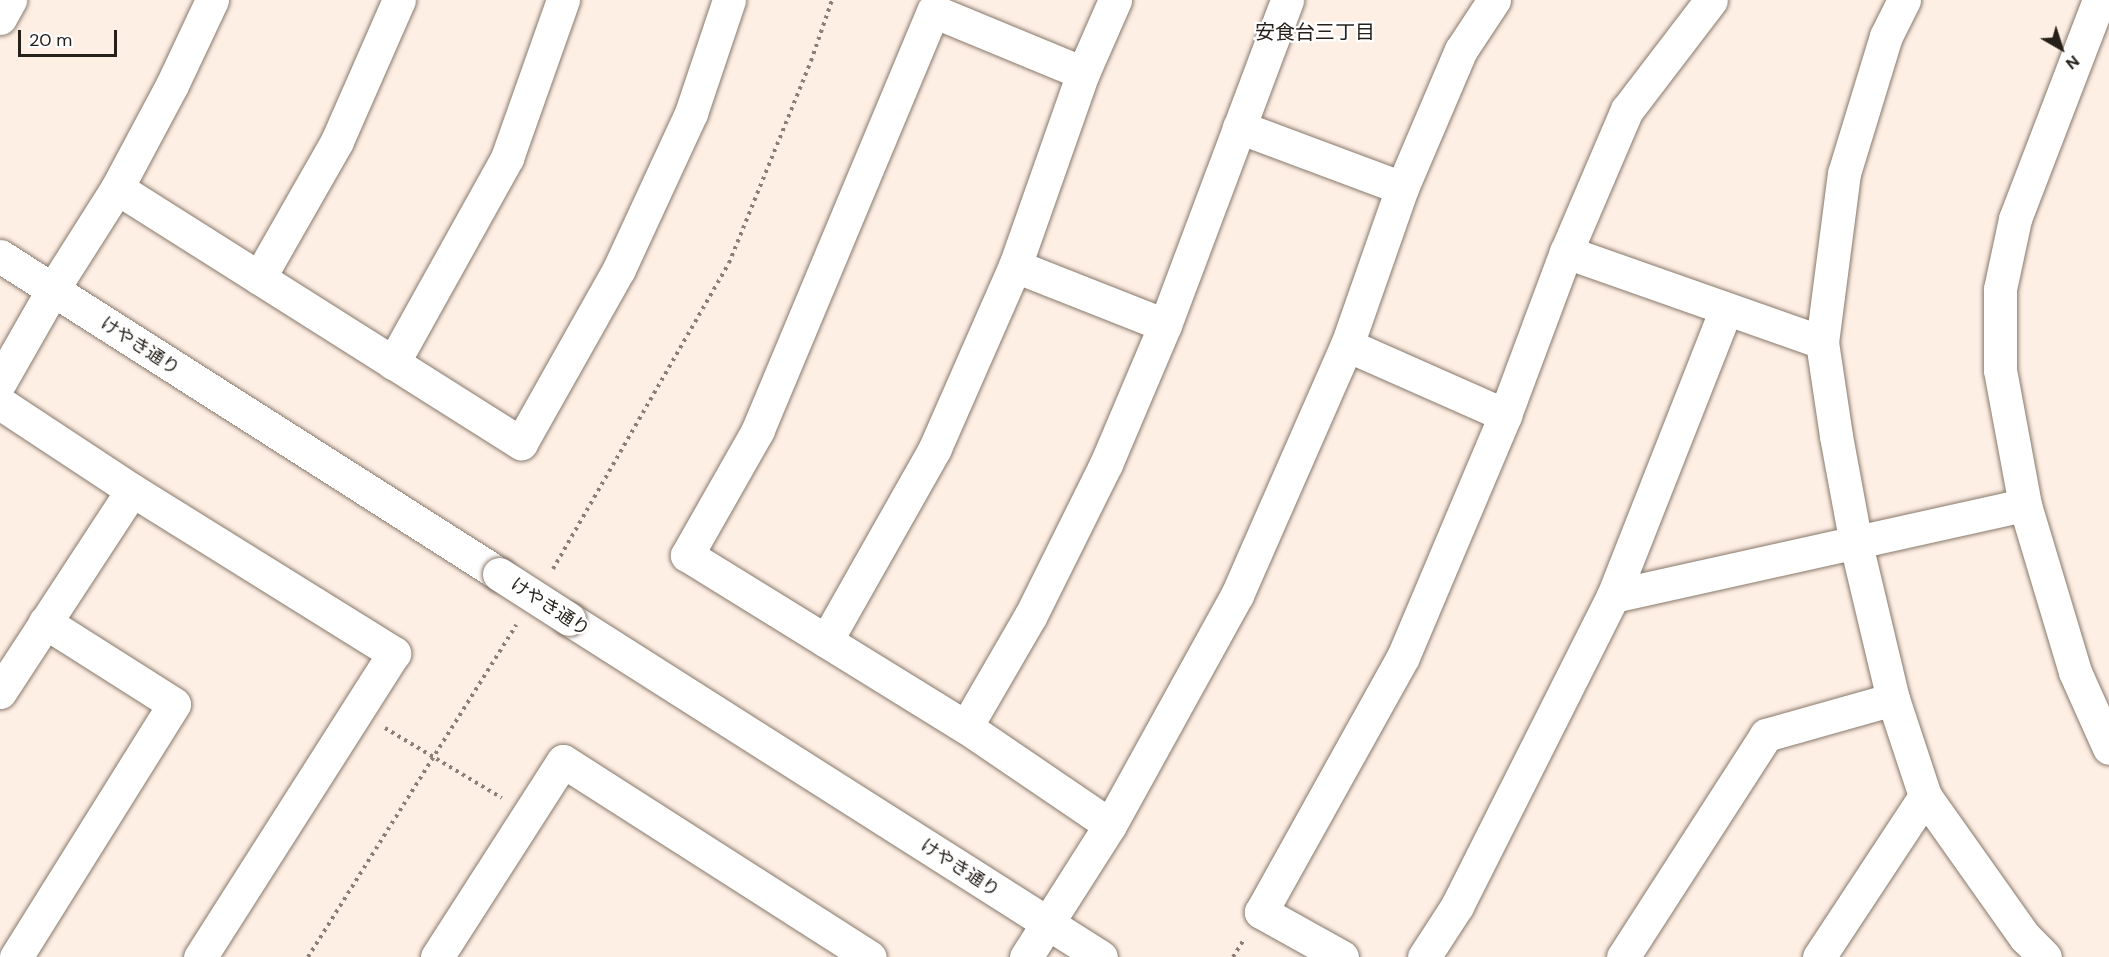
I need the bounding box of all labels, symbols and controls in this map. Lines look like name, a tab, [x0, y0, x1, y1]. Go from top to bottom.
scale bar	[21, 18, 120, 56]
north arrow	[2031, 18, 2091, 78]
district label: 安食台三丁目	[1255, 20, 1375, 44]
text: 20 m	[29, 28, 72, 52]
text: N	[2062, 51, 2084, 74]
street label: けやき通り	[96, 312, 184, 380]
street label: けやき通り	[506, 573, 594, 641]
street label: けやき通り	[916, 834, 1004, 902]

